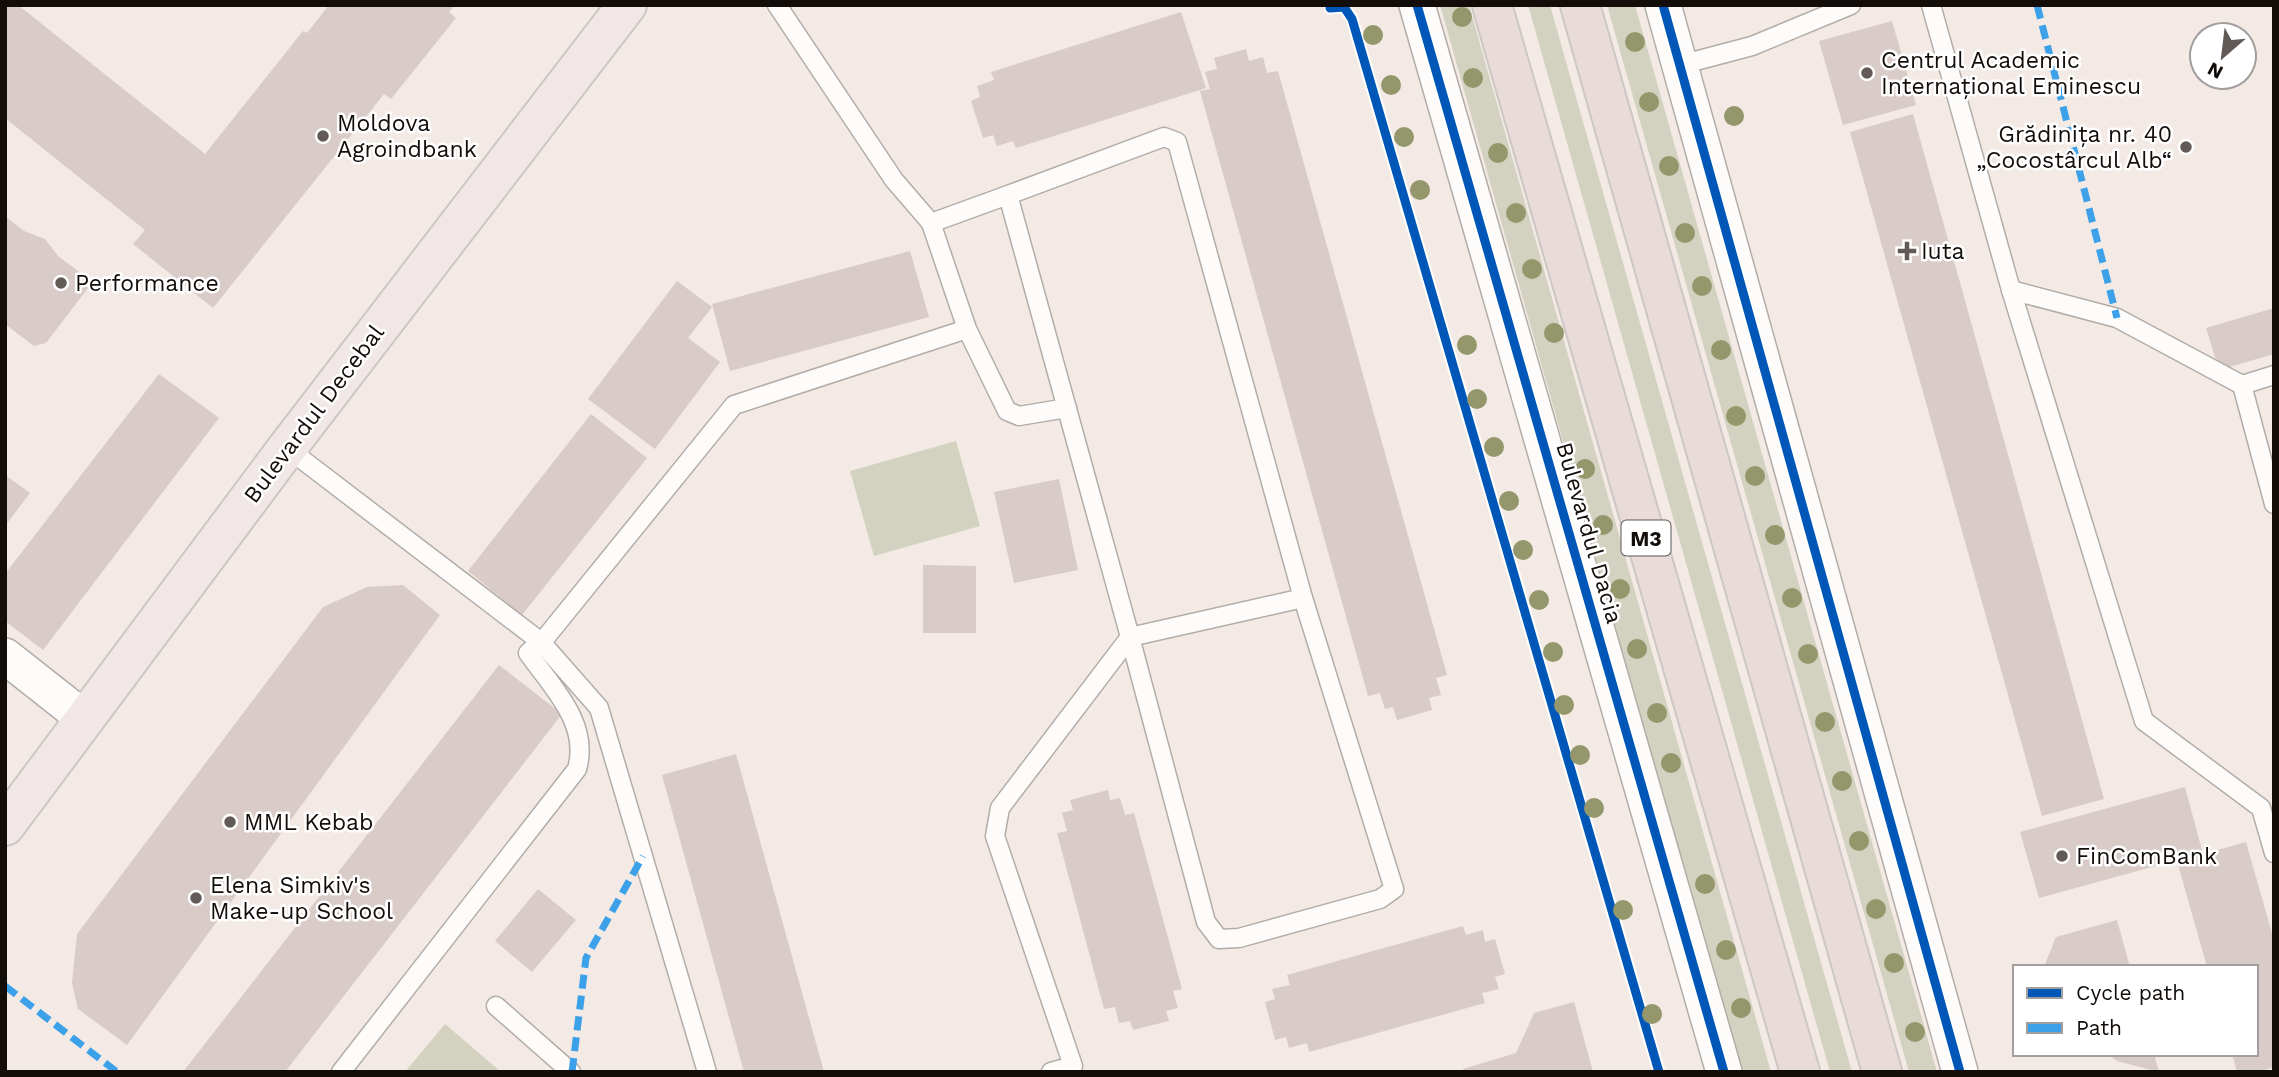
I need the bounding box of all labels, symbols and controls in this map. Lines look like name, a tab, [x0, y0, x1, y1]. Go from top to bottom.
north arrow	[2188, 21, 2258, 91]
place label: Centrul Academic Internațional Eminescu	[1881, 47, 2141, 100]
text: N	[2204, 57, 2227, 84]
marker: Centrul Academic Internațional Eminescu	[1859, 65, 1875, 81]
place label: Moldova Agroindbank	[337, 110, 477, 163]
place label: Grădinița nr. 40 „Cocostârcul Alb“	[1976, 121, 2172, 174]
marker: Moldova Agroindbank	[315, 128, 331, 144]
marker: Grădinița nr. 40 „Cocostârcul Alb“	[2178, 139, 2194, 155]
place label: Iuta	[1921, 238, 1964, 265]
marker: Iuta	[1899, 243, 1915, 259]
place label: Performance	[75, 270, 219, 297]
marker: Performance	[53, 275, 69, 291]
street label: Bulevardul Decebal	[238, 320, 390, 508]
street label: Bulevardul Dacia	[1550, 439, 1628, 627]
road number: M3	[1622, 520, 1670, 556]
place label: MML Kebab	[244, 809, 374, 836]
marker: MML Kebab	[222, 814, 238, 830]
place label: FinComBank	[2076, 843, 2217, 870]
marker: FinComBank	[2054, 848, 2070, 864]
place label: Elena Simkiv's Make-up School	[210, 872, 393, 925]
marker: Elena Simkiv's Make-up School	[188, 890, 204, 906]
legend	[2013, 965, 2258, 1056]
text: Cycle path	[2076, 980, 2185, 1005]
text: Path	[2076, 1015, 2122, 1040]

